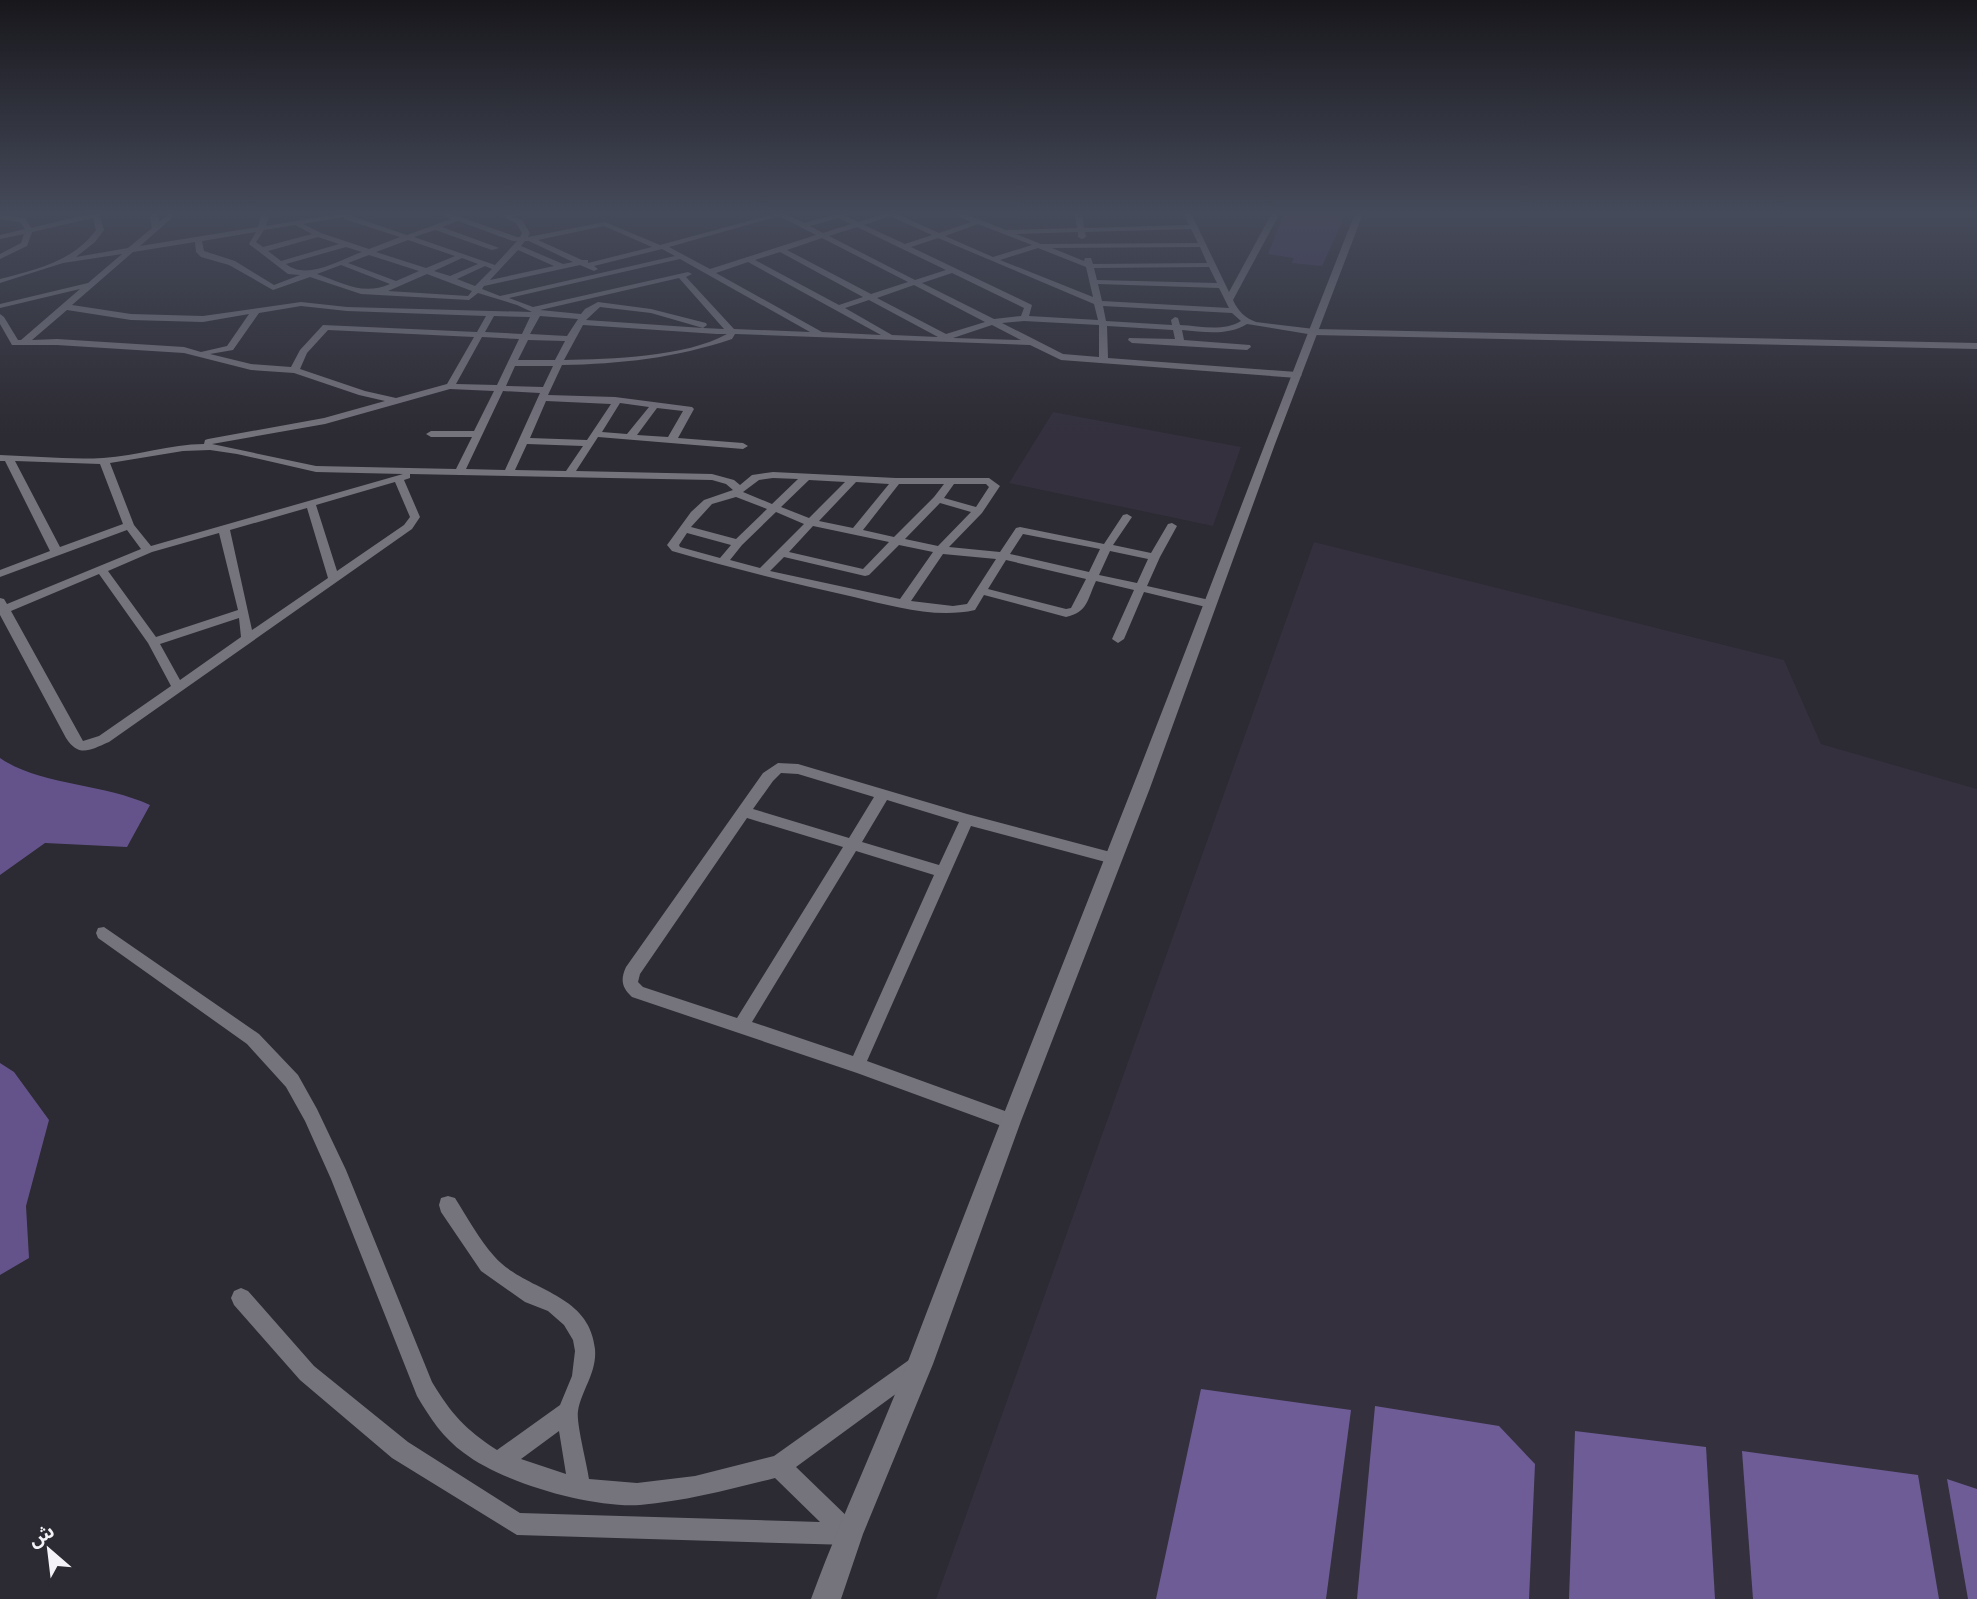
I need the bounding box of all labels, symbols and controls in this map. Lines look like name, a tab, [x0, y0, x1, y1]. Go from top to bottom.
north arrow	[14, 1515, 84, 1585]
text: ش	[23, 1517, 59, 1553]

